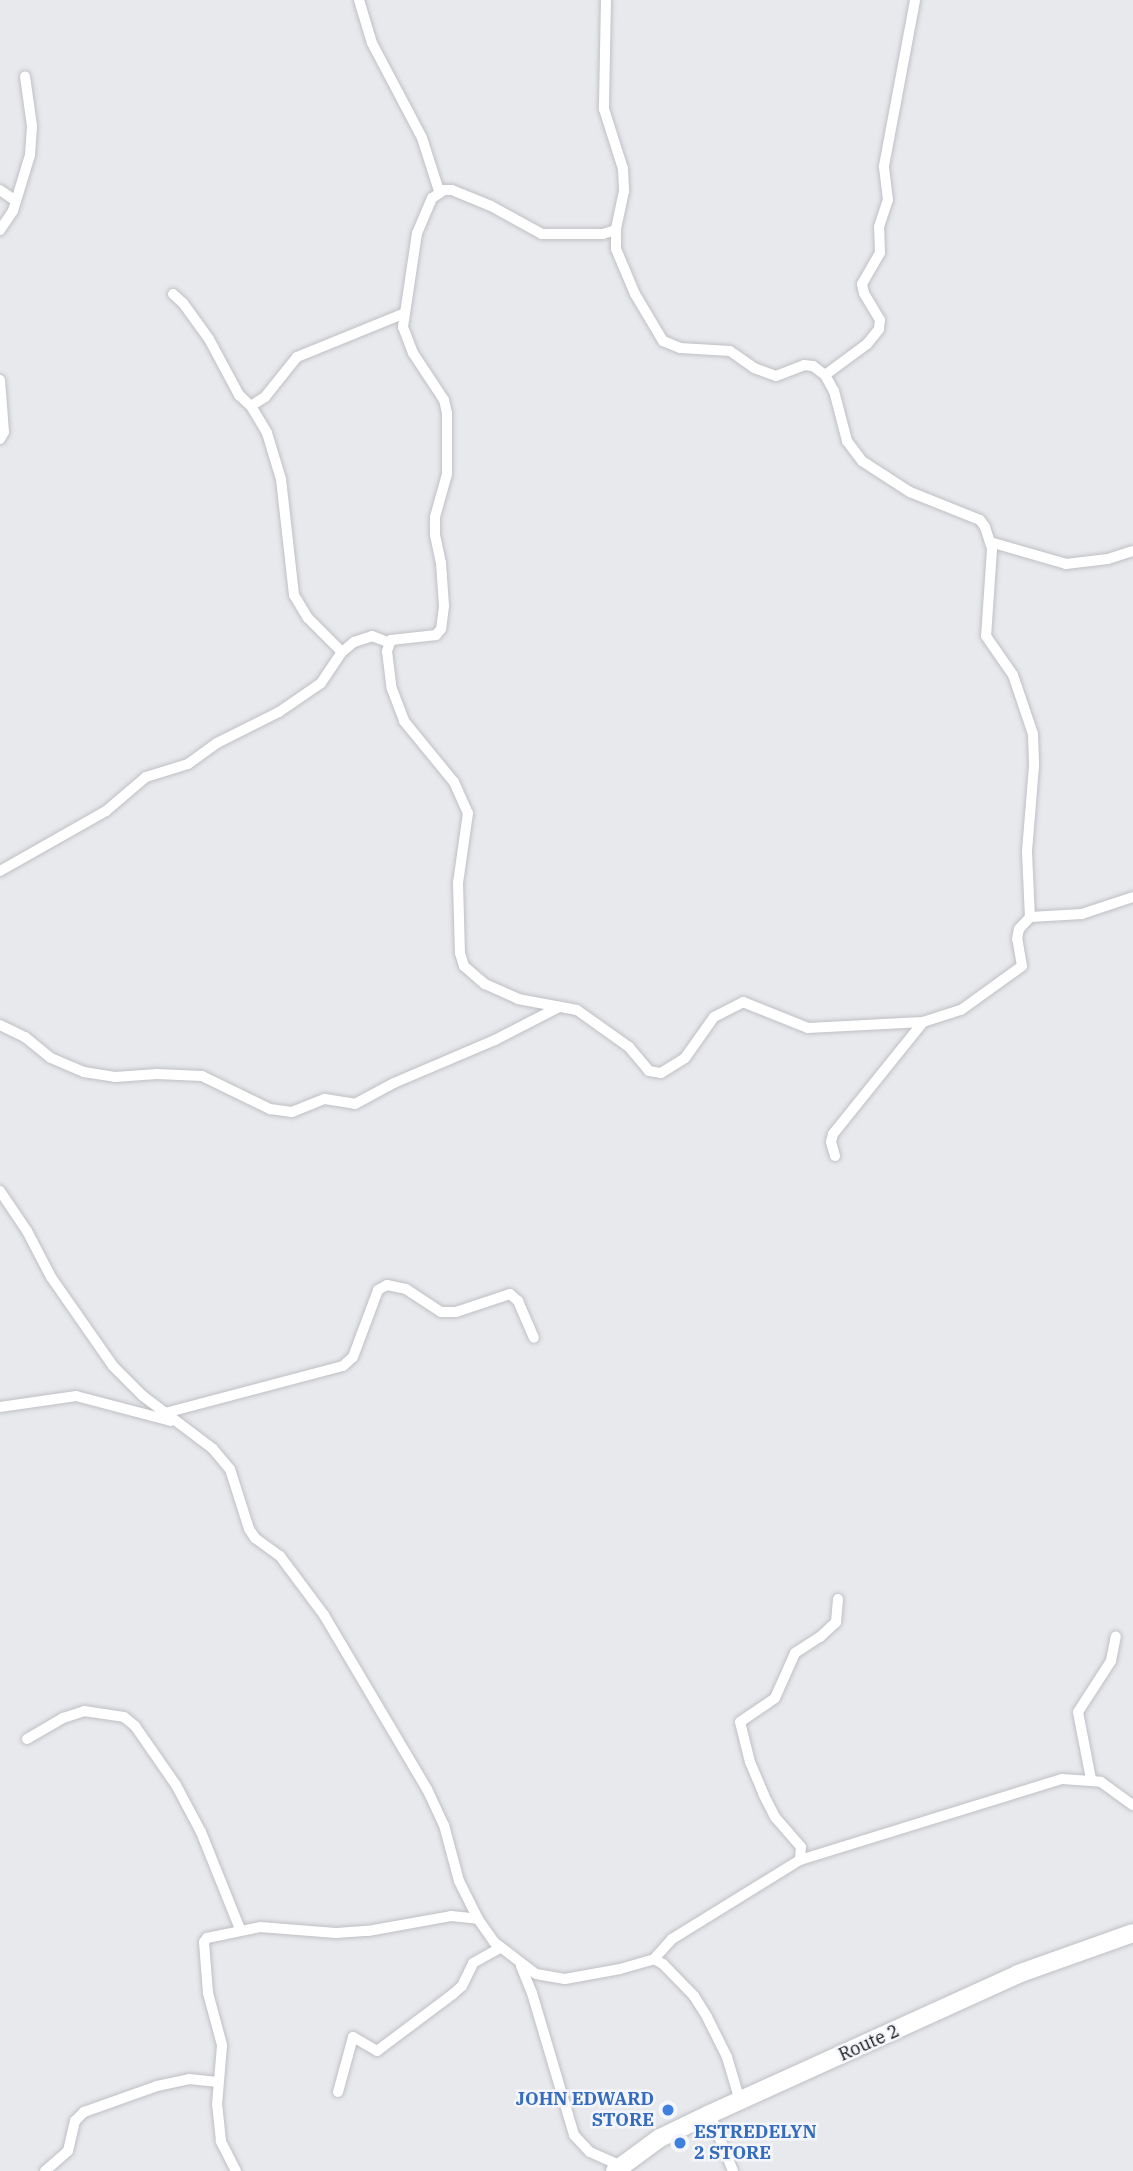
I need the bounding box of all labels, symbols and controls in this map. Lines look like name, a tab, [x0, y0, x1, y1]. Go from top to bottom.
street label: Route 2	[835, 2020, 903, 2066]
place label: JOHN EDWARD STORE	[516, 2089, 654, 2132]
marker: JOHN EDWARD STORE	[660, 2102, 676, 2118]
place label: ESTREDELYN 2 STORE	[694, 2122, 817, 2164]
marker: ESTREDELYN 2 STORE	[672, 2135, 688, 2151]

